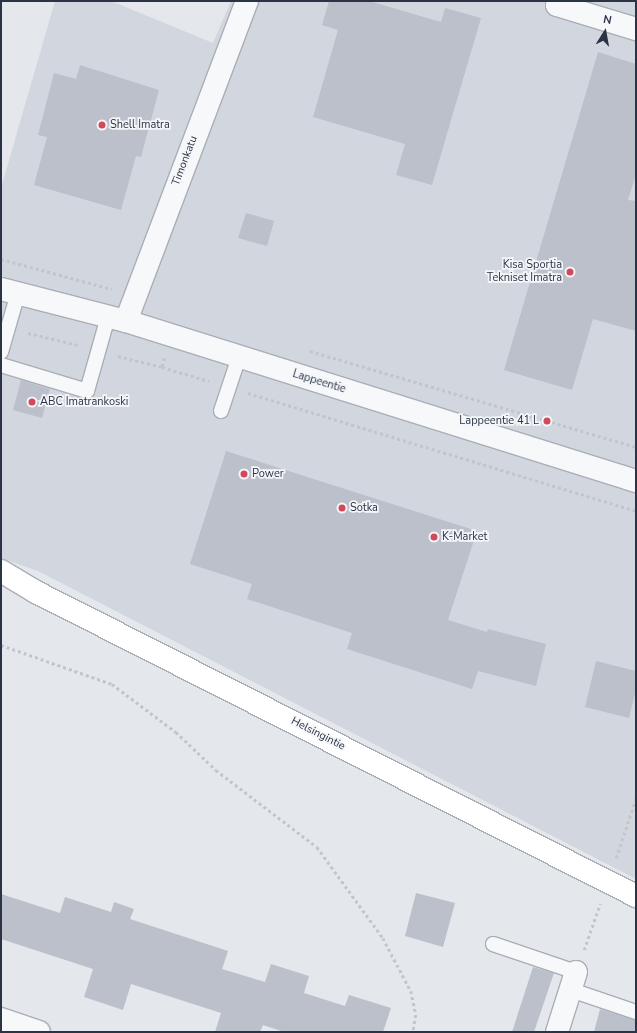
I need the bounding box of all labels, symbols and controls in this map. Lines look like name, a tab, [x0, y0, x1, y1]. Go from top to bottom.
north arrow	[585, 12, 625, 52]
text: N	[602, 12, 613, 28]
place label: Shell Imatra	[110, 118, 170, 132]
marker: Shell Imatra	[97, 120, 107, 130]
street label: Timonkatu	[169, 134, 201, 188]
place label: Kisa Sportia Tekniset Imatra	[487, 259, 562, 285]
marker: Kisa Sportia Tekniset Imatra	[565, 267, 575, 277]
street label: Lappeentie	[291, 368, 347, 396]
place label: ABC Imatrankoski	[40, 395, 128, 409]
marker: ABC Imatrankoski	[27, 397, 37, 407]
place label: Lappeentie 41 L	[459, 414, 539, 428]
marker: Lappeentie 41 L	[542, 416, 552, 426]
place label: Power	[252, 467, 284, 481]
marker: Power	[239, 469, 249, 479]
place label: Sotka	[350, 501, 378, 515]
marker: Sotka	[337, 503, 347, 513]
place label: K-Market	[442, 530, 487, 544]
marker: K-Market	[429, 532, 439, 542]
street label: Helsingintie	[289, 715, 347, 753]

